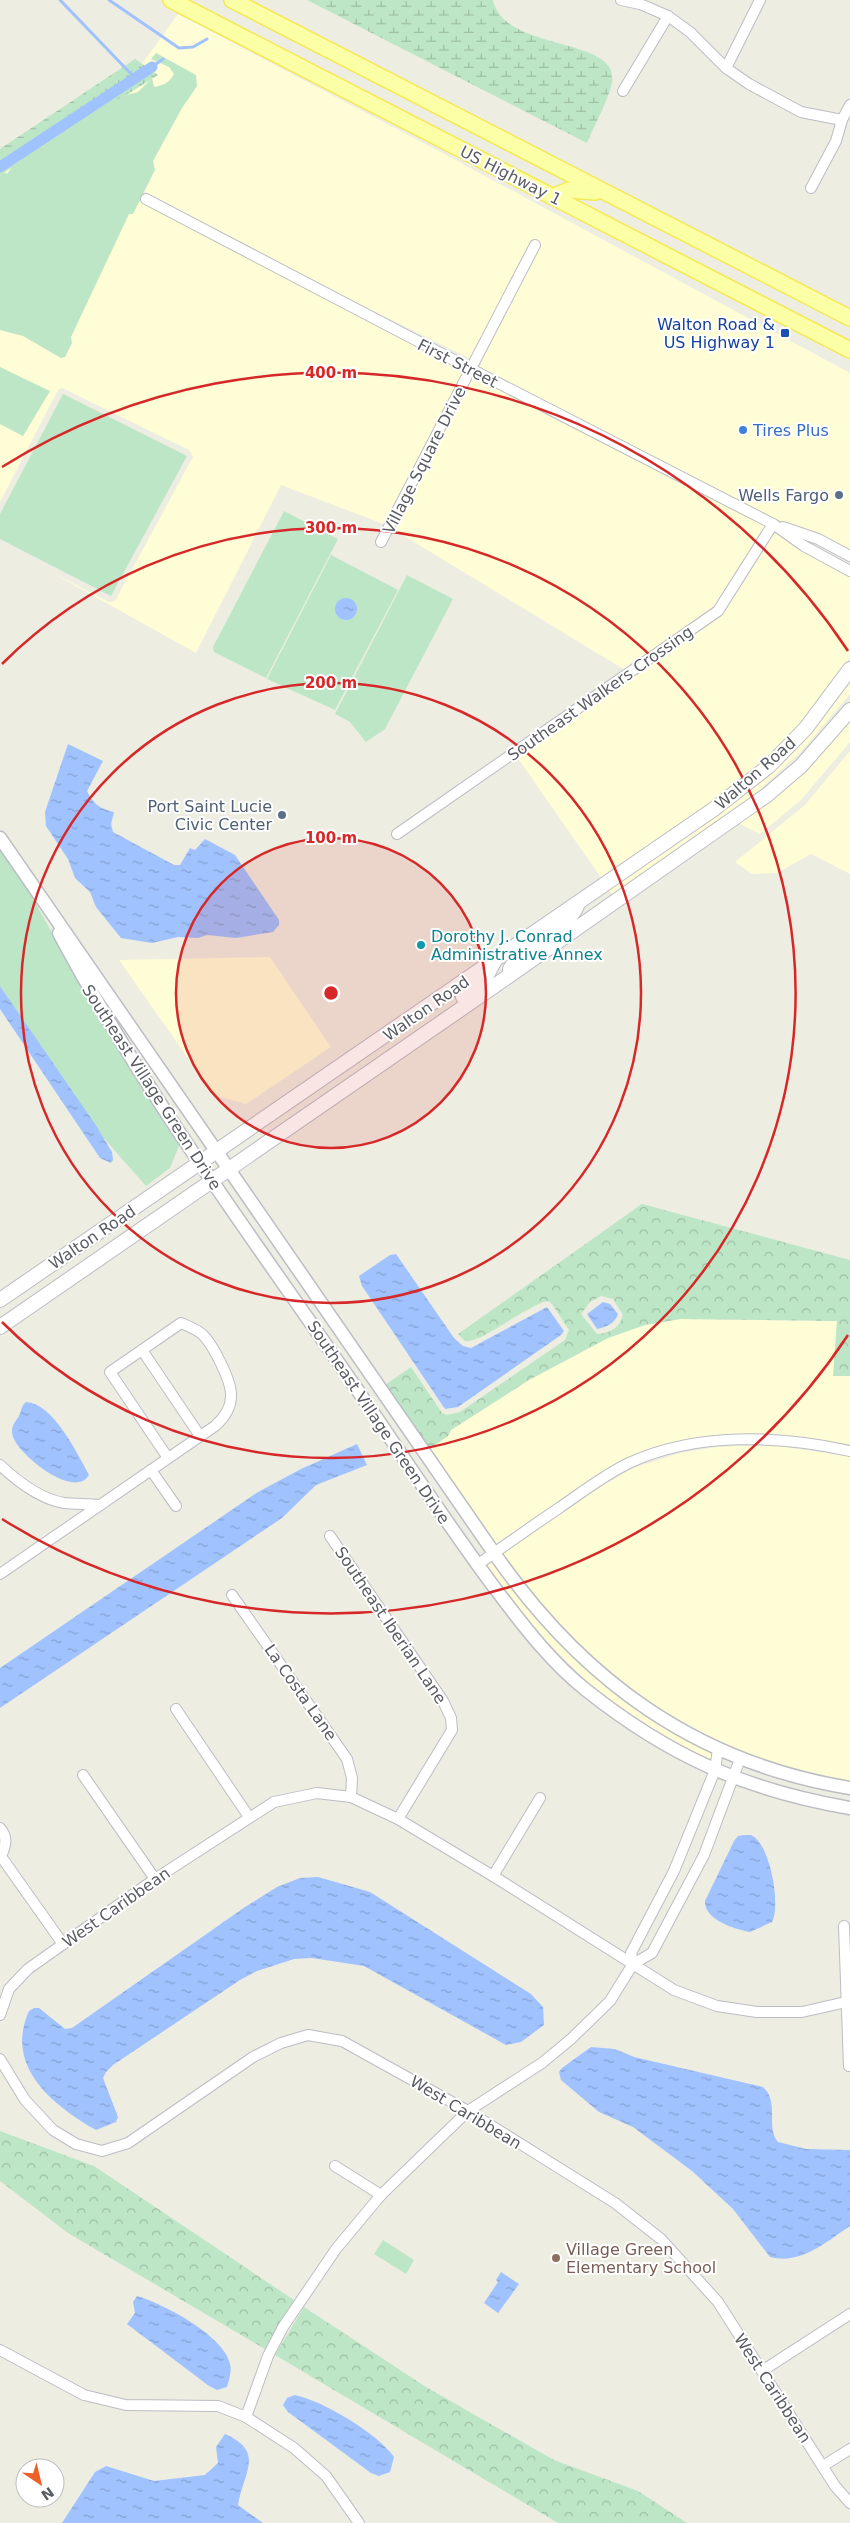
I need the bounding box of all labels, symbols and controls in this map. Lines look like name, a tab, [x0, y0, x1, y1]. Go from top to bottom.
street label: US Highway 1	[457, 142, 565, 209]
place label: Walton Road & US Highway 1	[657, 315, 775, 352]
marker: Walton Road & US Highway 1	[779, 327, 791, 339]
street label: First Street	[415, 335, 501, 392]
text: 400 m	[305, 364, 357, 382]
street label: Village Square Drive	[379, 383, 470, 537]
place label: Tires Plus	[752, 421, 829, 440]
marker: Tires Plus	[737, 424, 749, 436]
place label: Wells Fargo	[738, 486, 829, 505]
marker: Wells Fargo	[833, 489, 845, 501]
text: 300 m	[305, 519, 357, 537]
street label: Southeast Walkers Crossing	[504, 622, 697, 765]
text: 200 m	[305, 674, 357, 692]
street label: Walton Road	[711, 733, 799, 814]
place label: Port Saint Lucie Civic Center	[147, 797, 272, 834]
marker: Port Saint Lucie Civic Center	[276, 809, 288, 821]
text: 100 m	[305, 829, 357, 847]
place label: Dorothy J. Conrad Administrative Annex	[431, 927, 603, 964]
marker: Dorothy J. Conrad Administrative Annex	[415, 939, 427, 951]
street label: Walton Road	[380, 972, 473, 1045]
street label: Southeast Village Green Drive	[78, 981, 225, 1193]
centre of rings	[322, 984, 340, 1002]
street label: Walton Road	[45, 1201, 139, 1273]
street label: Southeast Village Green Drive	[303, 1317, 454, 1527]
street label: Southeast Iberian Lane	[331, 1543, 450, 1707]
street label: La Costa Lane	[260, 1641, 341, 1744]
street label: West Caribbean	[59, 1863, 174, 1951]
street label: West Caribbean	[407, 2072, 525, 2153]
place label: Village Green Elementary School	[566, 2240, 716, 2277]
marker: Village Green Elementary School	[550, 2252, 562, 2264]
street label: West Caribbean	[730, 2330, 815, 2447]
north arrow	[15, 2458, 65, 2508]
text: N	[38, 2484, 57, 2504]

